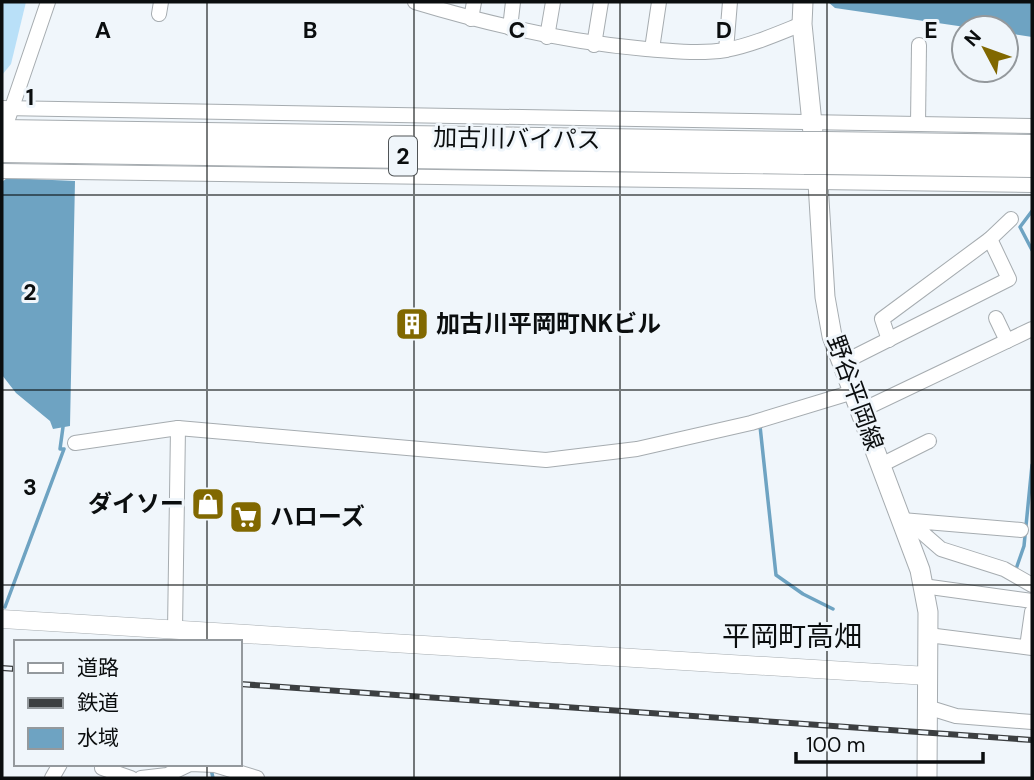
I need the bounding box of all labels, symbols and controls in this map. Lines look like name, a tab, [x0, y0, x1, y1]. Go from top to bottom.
north arrow	[950, 14, 1020, 84]
text: A	[95, 15, 111, 45]
text: B	[303, 15, 317, 45]
text: C	[509, 15, 525, 45]
text: D	[716, 15, 732, 45]
text: E	[924, 15, 938, 45]
text: N	[959, 25, 987, 52]
text: 1	[26, 82, 34, 112]
street label: 加古川バイパス	[433, 122, 601, 155]
road number: 2	[389, 136, 417, 176]
text: 2	[23, 277, 37, 307]
building icon: 加古川平岡町NKビル	[393, 305, 431, 343]
place label: 加古川平岡町NKビル	[436, 308, 661, 339]
street label: 野谷平岡線	[820, 331, 891, 455]
text: 3	[23, 472, 37, 502]
shop icon: ダイソー	[189, 485, 227, 523]
place label: ダイソー	[88, 488, 184, 519]
supermarket icon: ハローズ	[227, 498, 265, 536]
place label: ハローズ	[270, 501, 365, 532]
district label: 平岡町高畑	[722, 618, 862, 655]
legend	[14, 640, 242, 766]
text: 道路	[77, 654, 119, 682]
text: 鉄道	[77, 689, 119, 717]
scale bar	[796, 720, 983, 764]
text: 水域	[77, 724, 119, 752]
text: 100 m	[806, 731, 866, 759]

